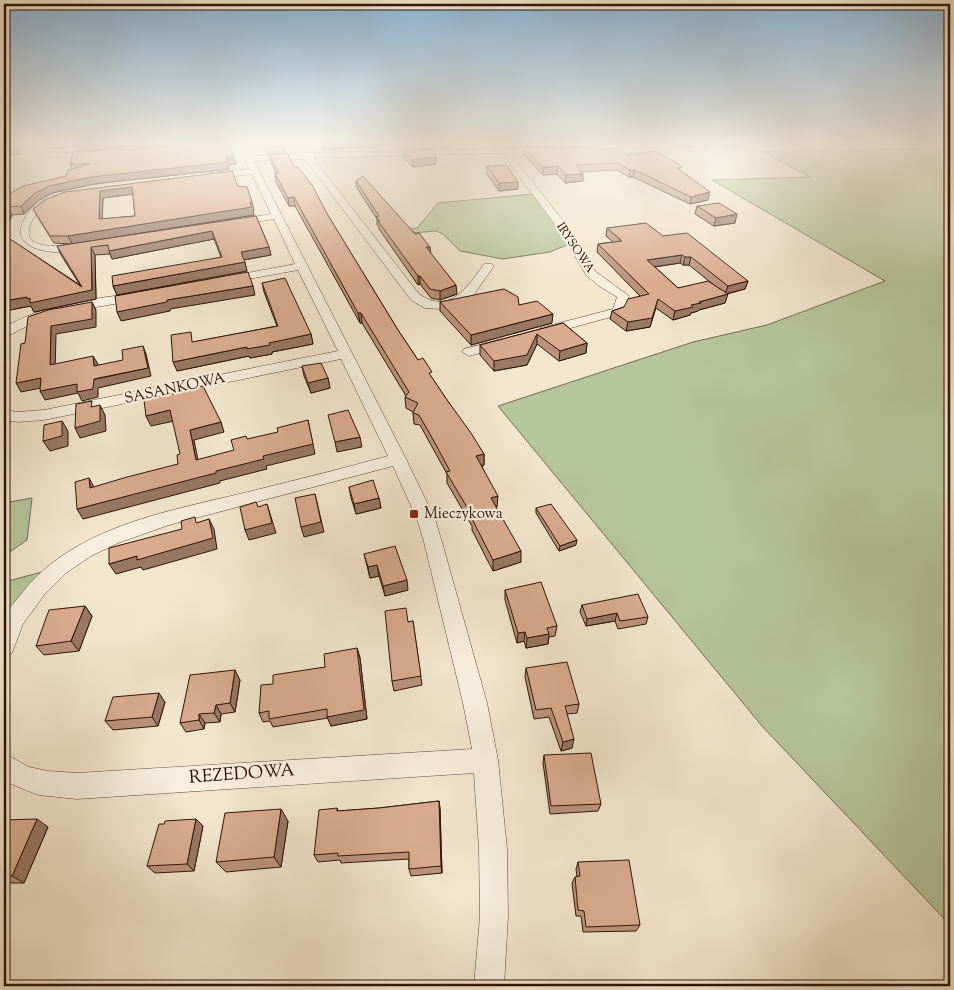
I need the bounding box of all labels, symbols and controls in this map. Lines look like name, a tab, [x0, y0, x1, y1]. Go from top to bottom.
street label: IRYSOWA	[551, 219, 599, 277]
street label: SASANKOWA	[123, 368, 227, 410]
place label: Mieczykowa	[424, 504, 503, 525]
marker: Mieczykowa	[408, 508, 420, 520]
street label: REZEDOWA	[188, 758, 296, 792]

